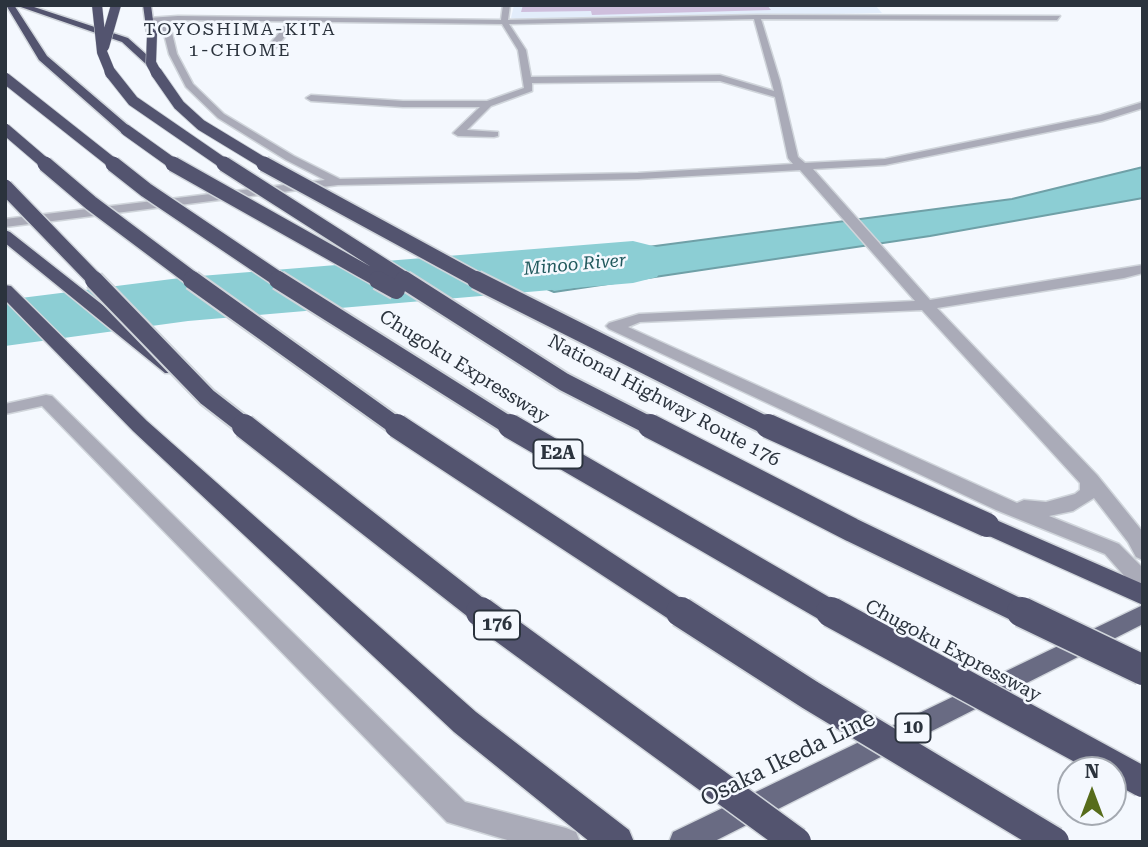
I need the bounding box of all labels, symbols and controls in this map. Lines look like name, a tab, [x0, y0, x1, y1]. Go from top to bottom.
district label: TOYOSHIMA-KITA 1-CHOME	[145, 19, 335, 61]
water label: Minoo River	[523, 250, 627, 280]
street label: Chugoku Expressway	[375, 305, 553, 429]
street label: National Highway Route 176	[544, 330, 784, 472]
road number: E2A	[534, 440, 582, 468]
street label: Chugoku Expressway	[861, 595, 1045, 707]
road number: 176	[474, 610, 520, 640]
street label: Osaka Ikeda Line	[696, 705, 880, 813]
road number: 10	[895, 714, 930, 742]
north arrow	[1057, 756, 1127, 826]
text: N	[1085, 760, 1099, 783]

